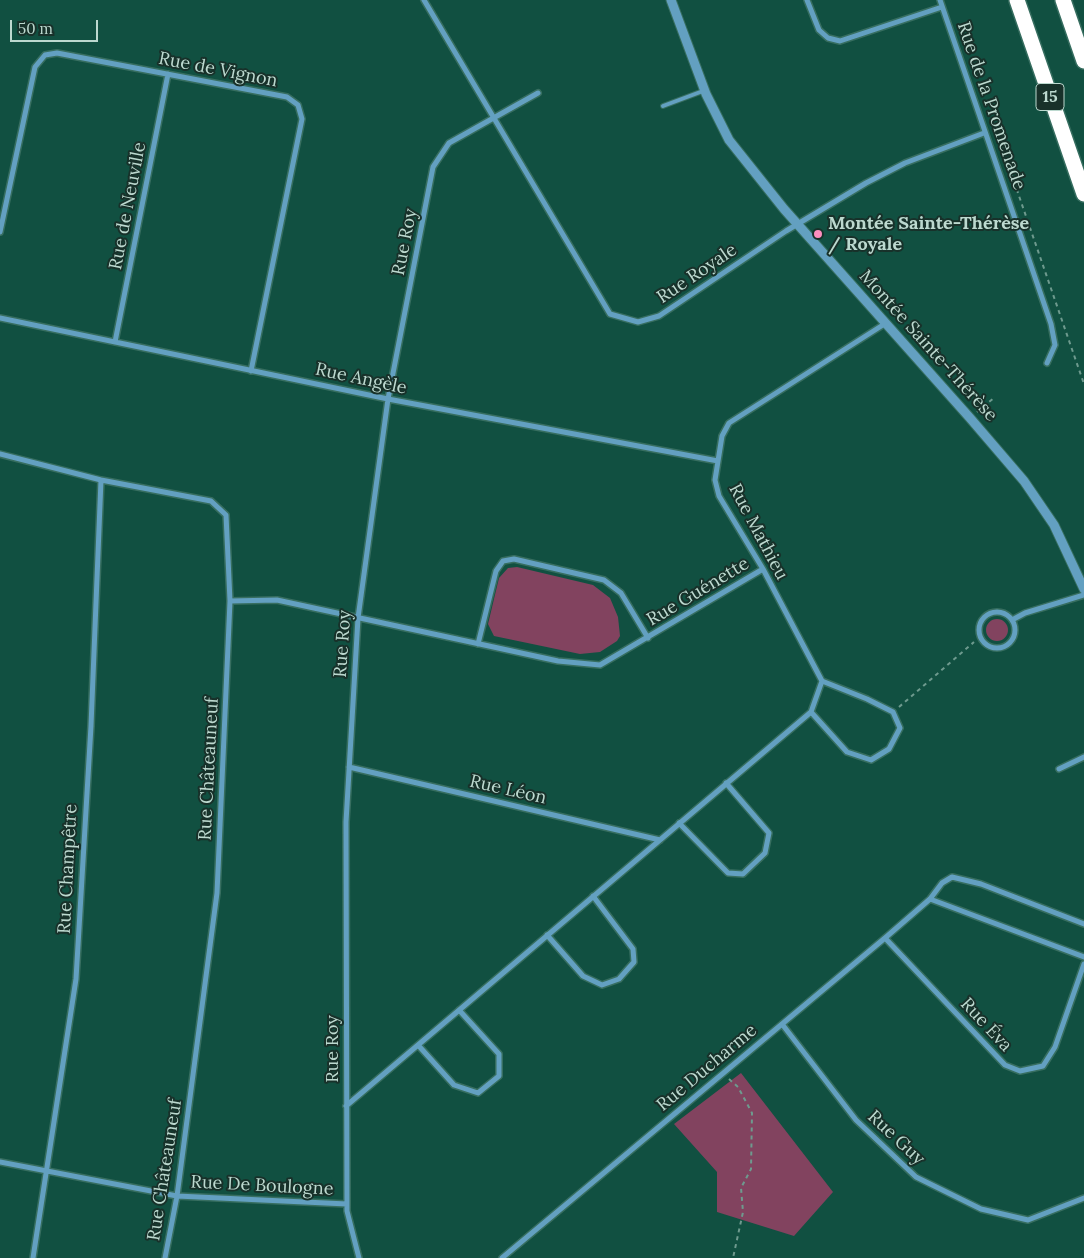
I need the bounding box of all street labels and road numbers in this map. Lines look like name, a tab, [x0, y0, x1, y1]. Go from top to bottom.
street label: Rue de la Promenade	[952, 19, 1030, 193]
street label: Rue de Vignon	[157, 48, 279, 92]
road number: 15	[1036, 84, 1064, 110]
street label: Rue de Neuville	[105, 140, 151, 272]
street label: Rue Roy	[388, 207, 422, 277]
street label: Rue Royale	[653, 239, 741, 309]
street label: Montée Sainte-Thérèse	[854, 266, 1002, 426]
street label: Rue Angèle	[313, 359, 409, 399]
street label: Rue Mathieu	[724, 480, 792, 584]
street label: Rue Guénette	[643, 553, 753, 631]
street label: Rue Roy	[330, 610, 356, 678]
street label: Rue Châteauneuf	[194, 697, 224, 841]
street label: Rue Léon	[468, 771, 548, 809]
street label: Rue Champêtre	[54, 803, 82, 935]
street label: Rue Éva	[956, 994, 1016, 1056]
street label: Rue Roy	[322, 1015, 344, 1083]
street label: Rue Ducharme	[653, 1020, 761, 1116]
street label: Rue Châteauneuf	[143, 1098, 187, 1242]
street label: Rue Guy	[863, 1106, 929, 1170]
street label: Rue De Boulogne	[190, 1171, 334, 1201]

